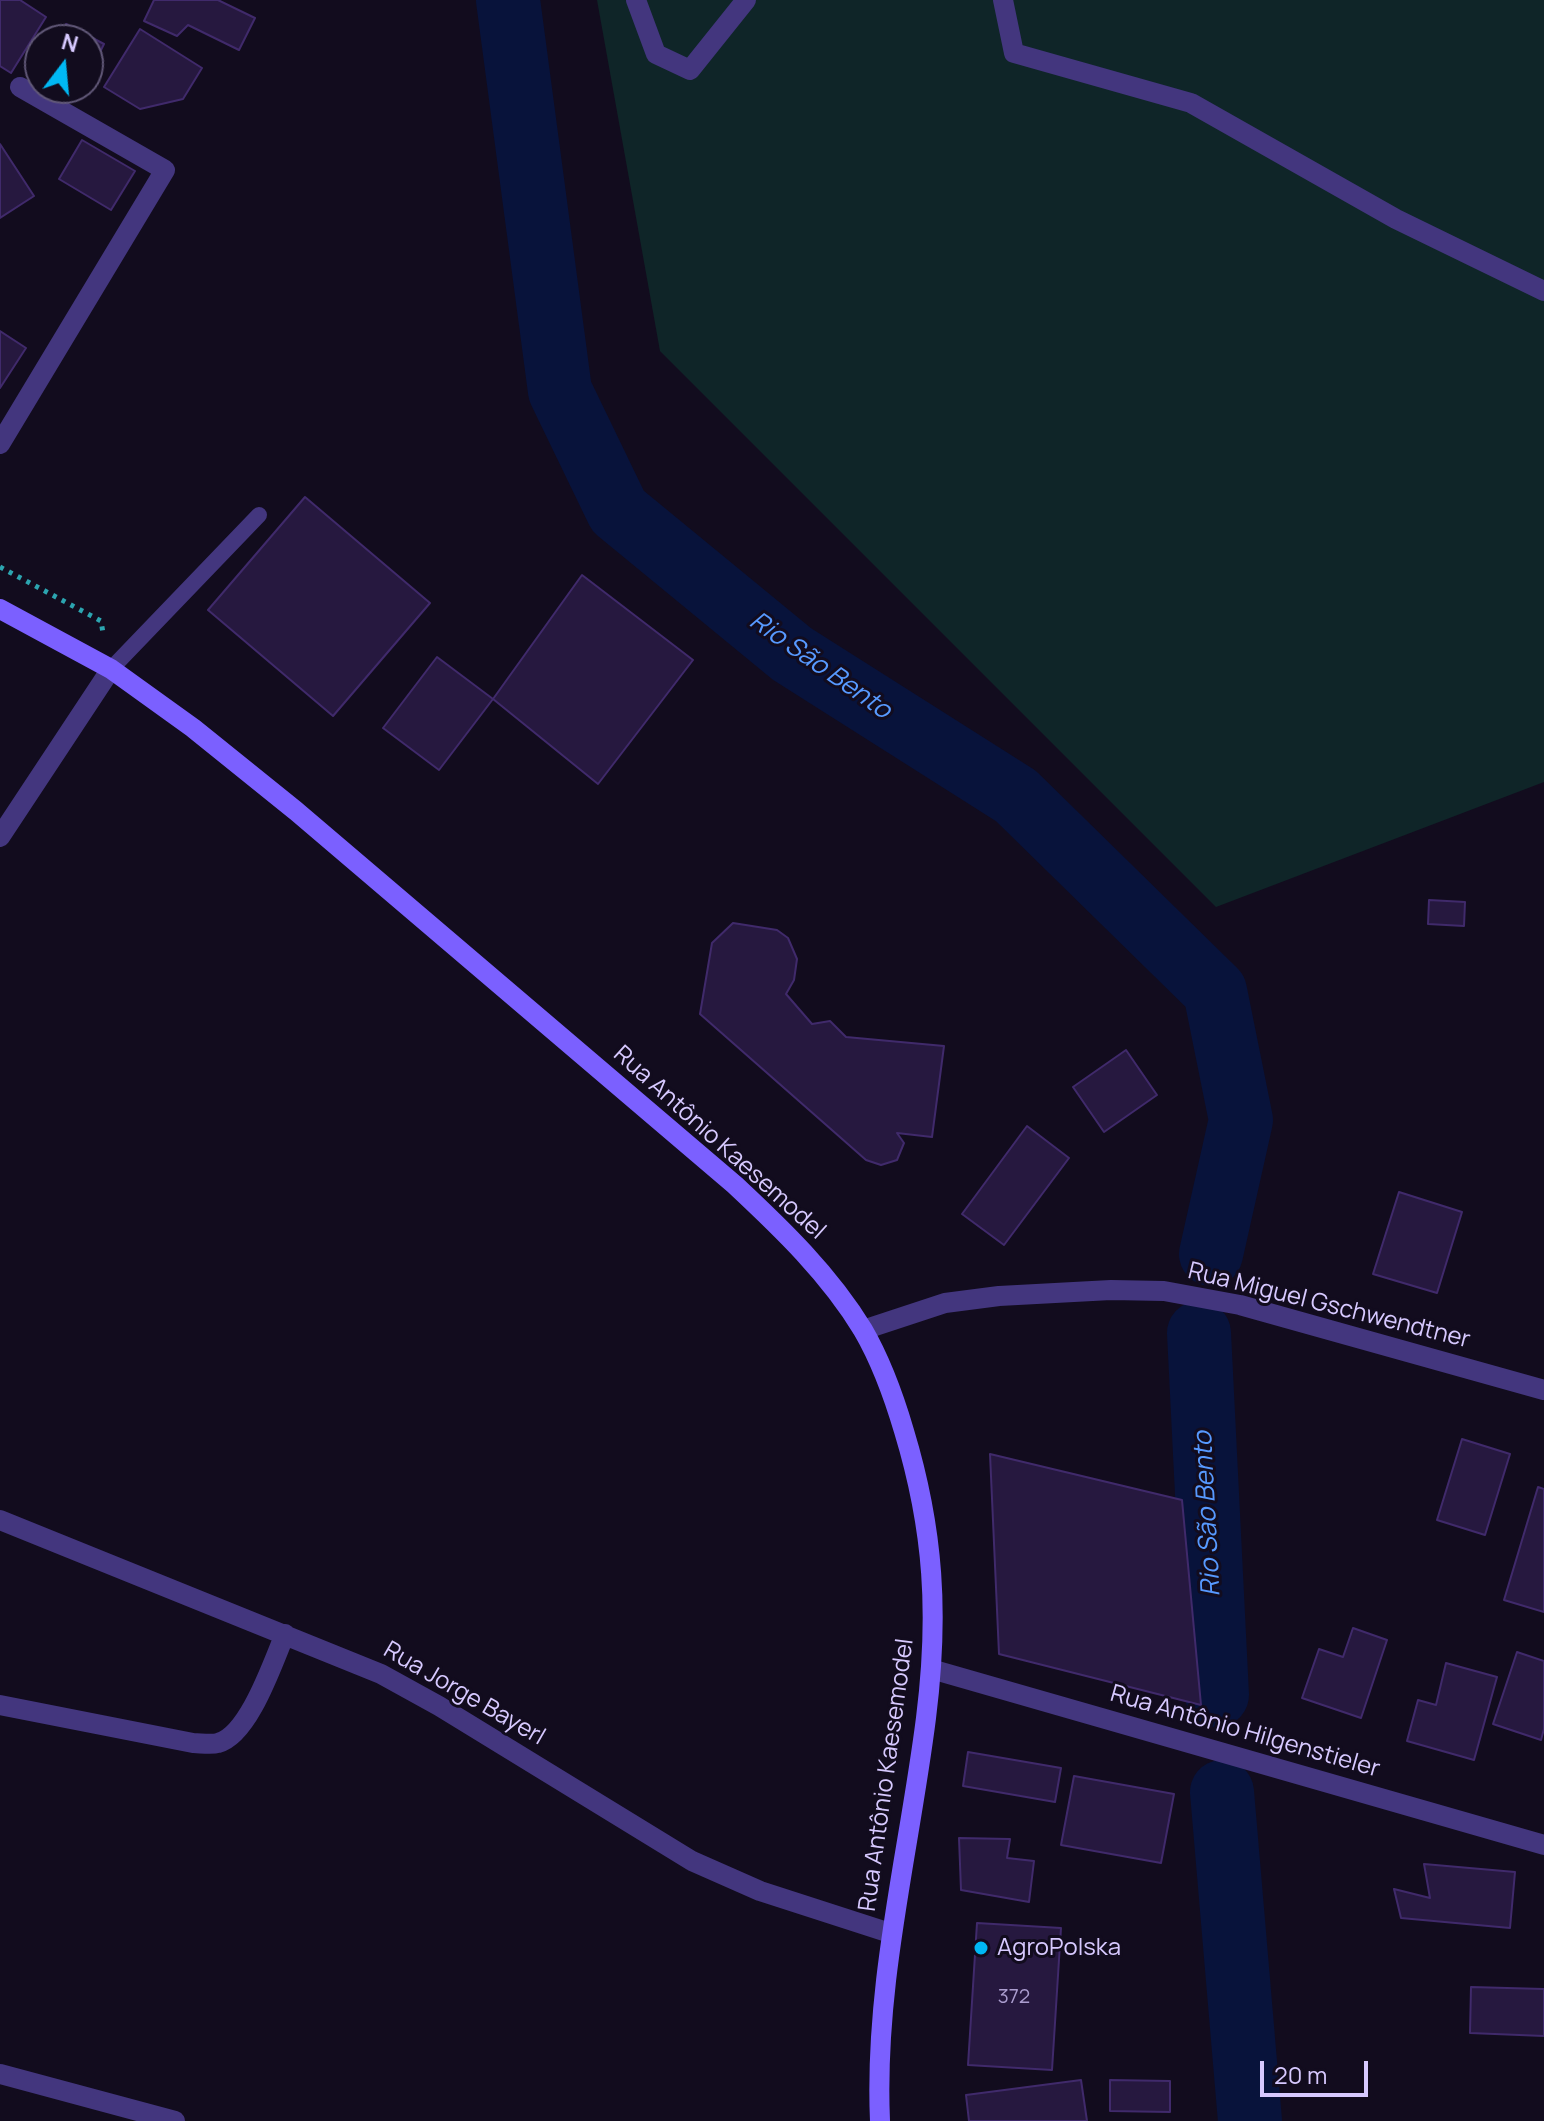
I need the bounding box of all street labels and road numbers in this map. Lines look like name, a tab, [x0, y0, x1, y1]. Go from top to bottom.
street label: Rua Antônio Kaesemodel	[607, 1040, 831, 1246]
street label: Rua Miguel Gschwendtner	[1185, 1257, 1473, 1355]
street label: Rua Jorge Bayerl	[378, 1636, 550, 1752]
street label: Rua Antônio Kaesemodel	[854, 1637, 920, 1913]
street label: Rua Antônio Hilgenstieler	[1107, 1680, 1383, 1784]

